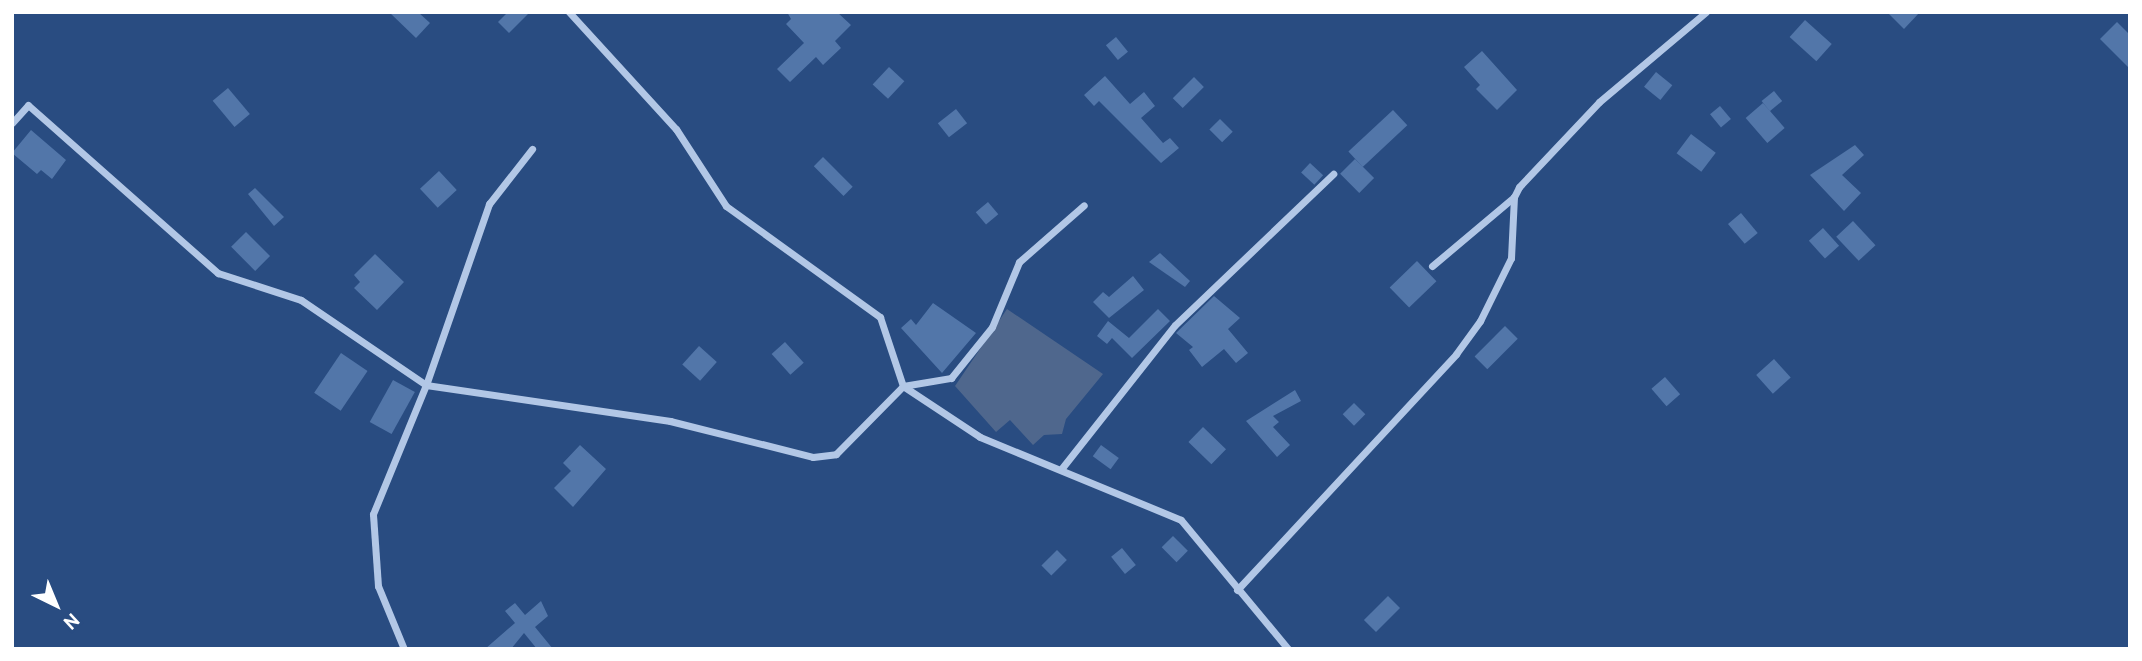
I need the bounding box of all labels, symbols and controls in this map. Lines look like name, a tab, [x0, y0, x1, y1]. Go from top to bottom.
north arrow	[21, 570, 91, 640]
text: N	[57, 607, 83, 634]

